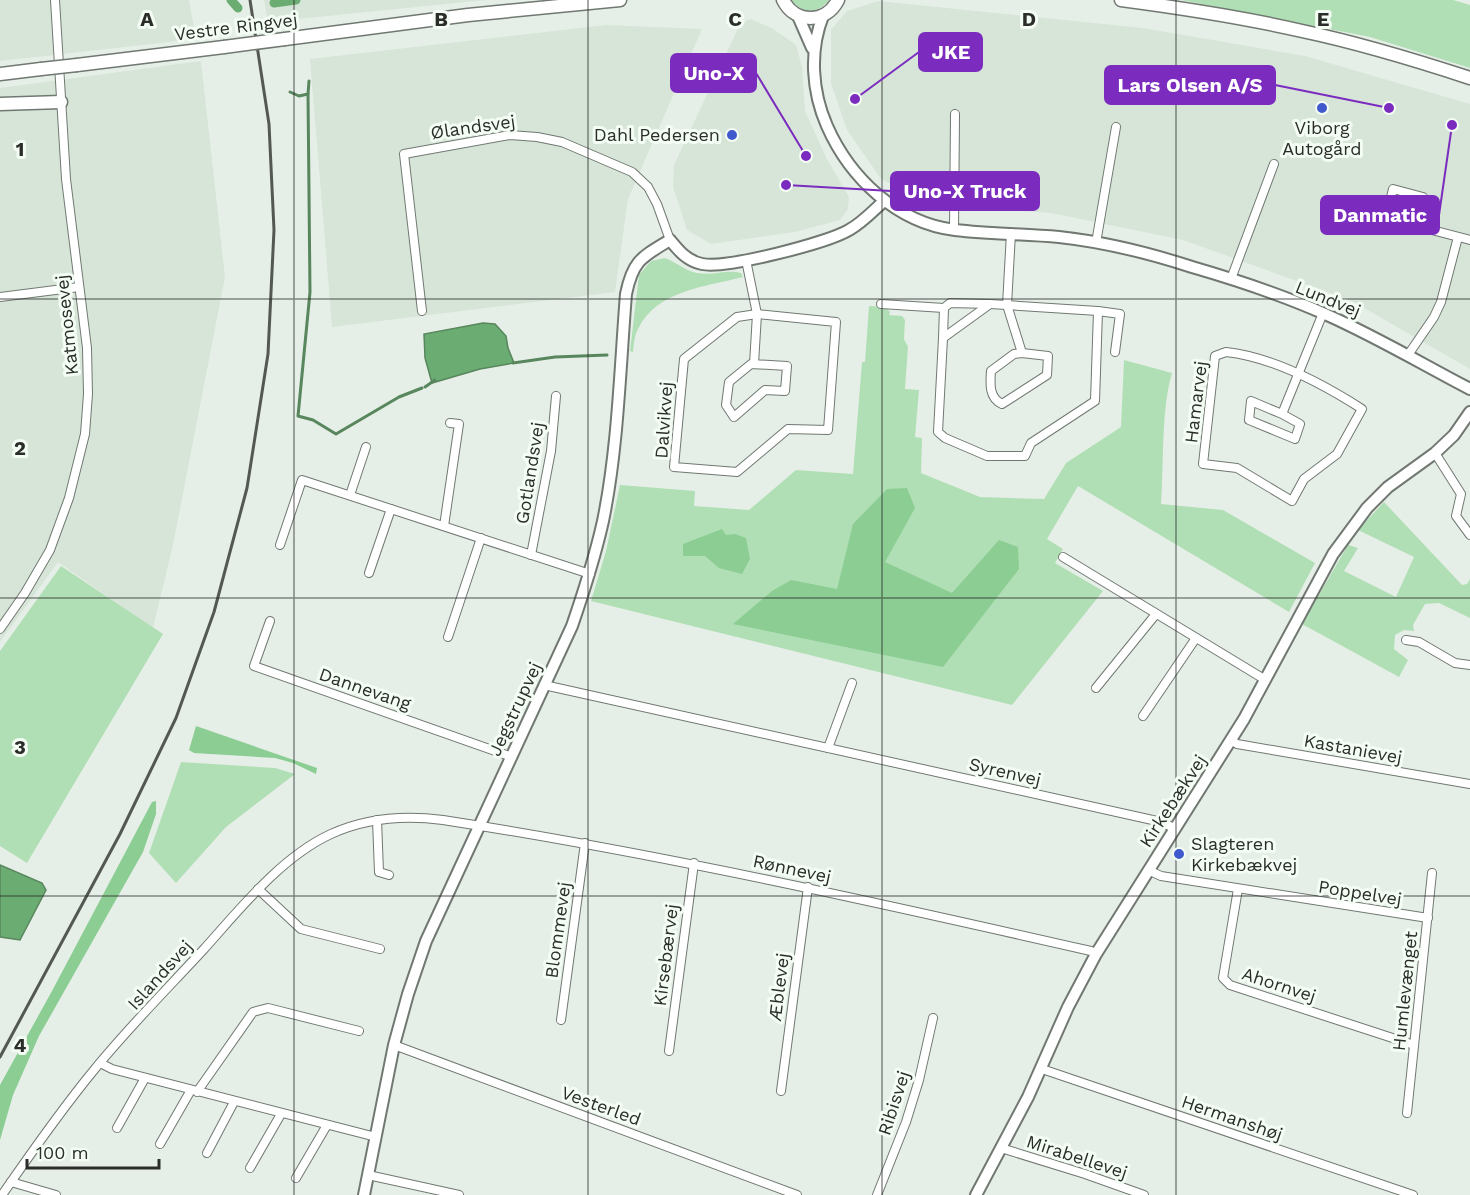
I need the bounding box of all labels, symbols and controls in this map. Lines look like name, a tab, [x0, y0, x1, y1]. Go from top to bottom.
text: A	[140, 7, 154, 31]
text: B	[434, 7, 448, 31]
text: C	[728, 7, 742, 31]
text: D	[1022, 7, 1036, 31]
text: E	[1317, 7, 1329, 31]
street label: Vestre Ringvej	[173, 9, 299, 44]
callout: JKE	[919, 33, 982, 71]
text: JKE	[932, 40, 970, 64]
callout: Uno-X	[671, 54, 756, 92]
text: Uno-X	[683, 61, 745, 85]
callout: Lars Olsen A/S	[1105, 66, 1275, 104]
text: Lars Olsen A/S	[1118, 73, 1263, 97]
marker: Viborg Autogård	[1315, 101, 1329, 115]
street label: Ølandsvej	[429, 110, 517, 143]
place label: Viborg Autogård	[1282, 117, 1362, 159]
place label: Dahl Pedersen	[594, 124, 720, 145]
marker: Dahl Pedersen	[725, 128, 739, 142]
text: 1	[16, 137, 24, 161]
callout: Uno-X Truck	[891, 172, 1039, 210]
text: Uno-X Truck	[904, 179, 1027, 203]
callout: Danmatic	[1321, 196, 1439, 234]
text: Danmatic	[1333, 203, 1427, 227]
street label: Katmosevej	[51, 274, 82, 376]
street label: Lundvej	[1292, 276, 1364, 321]
street label: Hamarvej	[1180, 360, 1211, 444]
street label: Dalvikvej	[650, 381, 677, 459]
street label: Gotlandsvej	[511, 420, 548, 525]
text: 2	[14, 436, 26, 460]
street label: Jegstrupvej	[484, 658, 545, 759]
street label: Dannevang	[317, 663, 414, 714]
street label: Kastanievej	[1302, 730, 1404, 767]
text: 3	[14, 735, 26, 759]
street label: Kirkebækvej	[1135, 750, 1210, 851]
street label: Syrenvej	[967, 753, 1043, 790]
place label: Slagteren Kirkebækvej	[1191, 833, 1297, 875]
marker: Slagteren Kirkebækvej	[1172, 847, 1186, 861]
street label: Rønnevej	[751, 850, 833, 887]
street label: Poppelvej	[1317, 876, 1403, 909]
street label: Blommevej	[540, 880, 575, 979]
street label: Kirsebærvej	[649, 903, 682, 1007]
street label: Humlevænget	[1388, 929, 1421, 1052]
street label: Islandsvej	[123, 935, 196, 1014]
street label: Æblevej	[764, 952, 793, 1022]
street label: Ahornvej	[1239, 963, 1319, 1006]
text: 4	[14, 1033, 27, 1057]
street label: Ribisvej	[873, 1068, 914, 1138]
street label: Vesterled	[559, 1081, 644, 1130]
street label: Hermanshøj	[1179, 1090, 1285, 1145]
street label: Mirabellevej	[1024, 1130, 1130, 1183]
scale bar	[27, 1132, 159, 1170]
text: 100 m	[36, 1142, 89, 1163]

